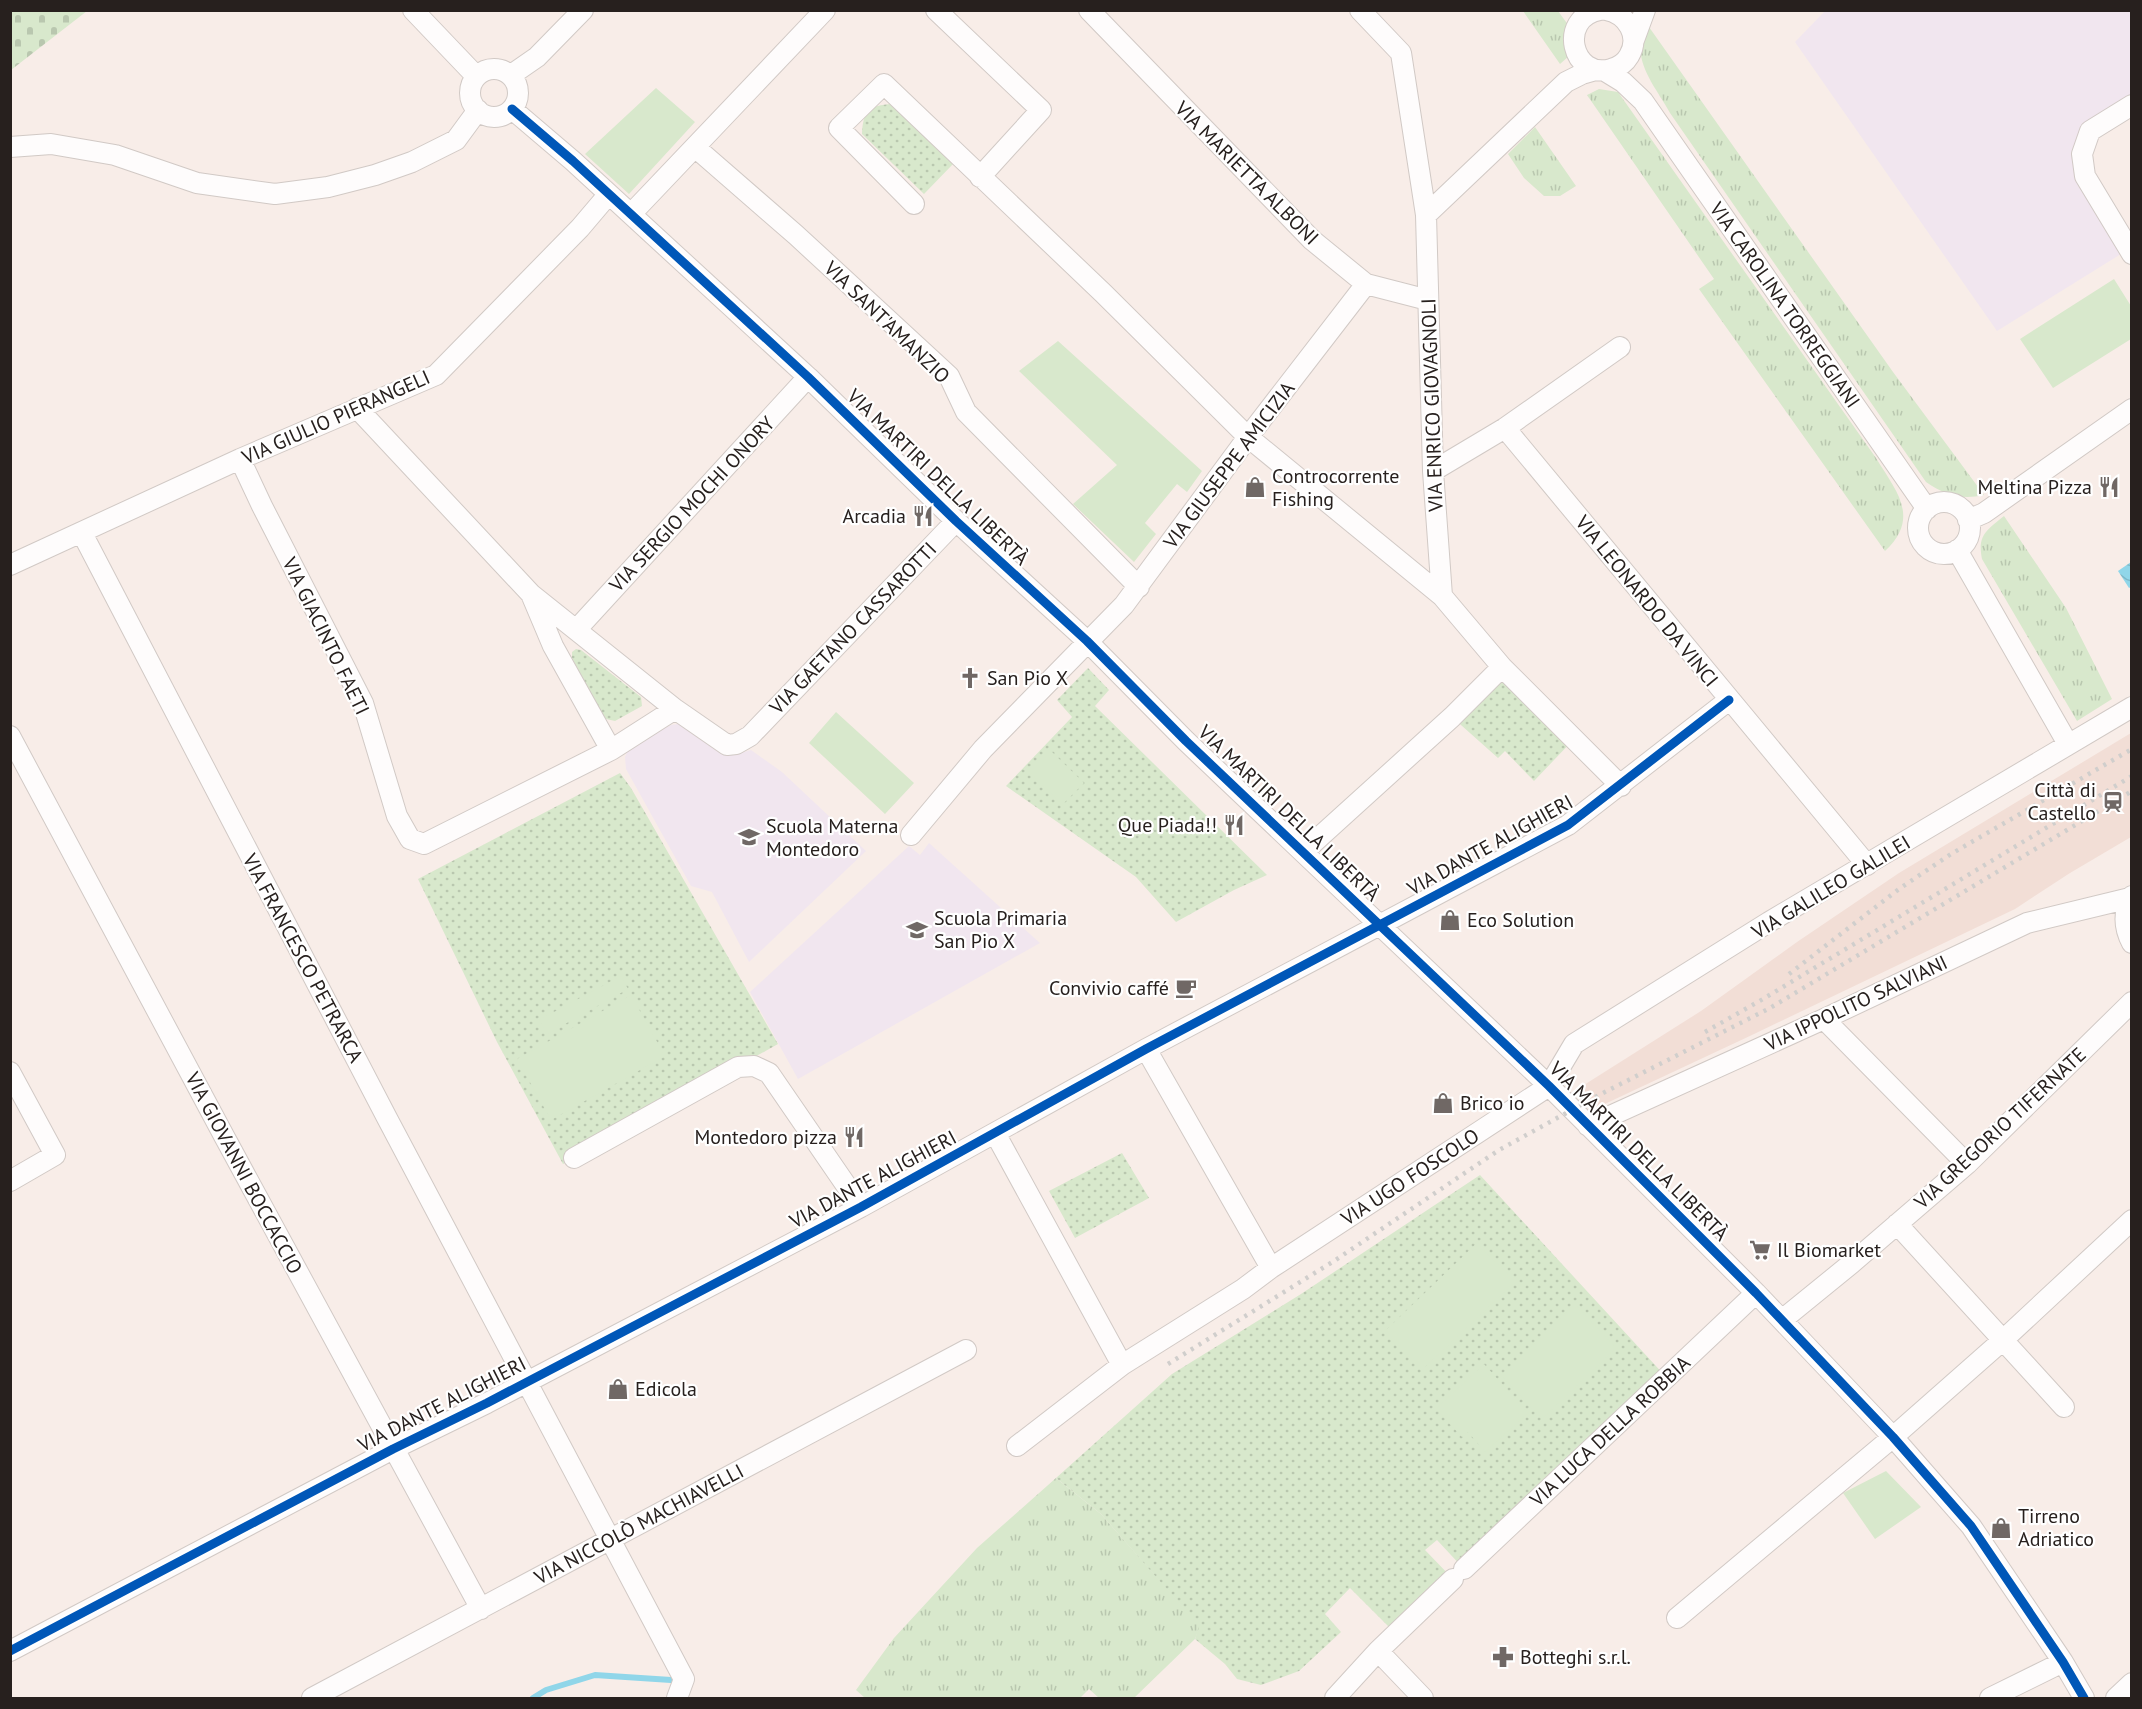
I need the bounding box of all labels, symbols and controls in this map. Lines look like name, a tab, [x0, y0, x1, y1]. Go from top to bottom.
street label: VIA MARIETTA ALBONI	[1169, 95, 1324, 250]
street label: VIA CAROLINA TORREGGIANI	[1703, 196, 1866, 413]
street label: VIA SANT'AMANZIO	[818, 255, 955, 389]
street label: VIA ENRICO GIOVAGNOLI	[1415, 298, 1449, 513]
street label: VIA GIULIO PIERANGELI	[237, 364, 434, 471]
street label: VIA GIUSEPPE AMICIZIA	[1157, 376, 1301, 555]
street label: VIA MARTIRI DELLA LIBERTÀ	[841, 383, 1035, 571]
street label: VIA SERGIO MOCHI ONORY	[603, 410, 781, 598]
place label: Controcorrente Fishing	[1272, 463, 1399, 512]
place label: Meltina Pizza	[1978, 474, 2092, 500]
shop icon: Controcorrente Fishing	[1243, 475, 1267, 499]
restaurant icon: Meltina Pizza	[2097, 475, 2121, 499]
place label: Arcadia	[843, 503, 906, 529]
restaurant icon: Arcadia	[911, 504, 935, 528]
street label: VIA LEONARDO DA VINCI	[1569, 509, 1724, 692]
street label: VIA GAETANO CASSAROTTI	[763, 536, 942, 720]
street label: VIA GIACINTO FAETI	[276, 552, 375, 719]
place label: San Pio X	[987, 665, 1068, 691]
church icon: San Pio X	[958, 666, 982, 690]
street label: VIA MARTIRI DELLA LIBERTÀ	[1192, 719, 1386, 907]
place label: Città di Castello	[2027, 777, 2096, 826]
street label: VIA DANTE ALIGHIERI	[1402, 789, 1577, 902]
station icon: Città di Castello	[2101, 790, 2125, 814]
place label: Que Piada!!	[1118, 812, 1217, 838]
place label: Scuola Materna Montedoro	[766, 813, 898, 862]
restaurant icon: Que Piada!!	[1222, 813, 1246, 837]
school or university icon: Scuola Materna Montedoro	[737, 825, 761, 849]
street label: VIA GALILEO GALILEI	[1746, 829, 1915, 945]
street label: VIA FRANCESCO PETRARCA	[236, 848, 369, 1067]
place label: Scuola Primaria San Pio X	[934, 905, 1067, 954]
place label: Eco Solution	[1467, 907, 1574, 933]
shop icon: Eco Solution	[1438, 908, 1462, 932]
school or university icon: Scuola Primaria San Pio X	[905, 918, 929, 942]
street label: VIA IPPOLITO SALVIANI	[1759, 949, 1952, 1057]
place label: Convivio caffé	[1049, 975, 1169, 1001]
cafe icon: Convivio caffé	[1174, 976, 1198, 1000]
street label: VIA GREGORIO TIFERNATE	[1908, 1041, 2091, 1215]
street label: VIA MARTIRI DELLA LIBERTÀ	[1543, 1055, 1734, 1246]
street label: VIA GIOVANNI BOCCACCIO	[179, 1067, 308, 1278]
place label: Brico io	[1460, 1090, 1525, 1116]
shop icon: Brico io	[1431, 1091, 1455, 1115]
street label: VIA UGO FOSCOLO	[1335, 1123, 1484, 1232]
place label: Montedoro pizza	[694, 1124, 837, 1150]
street label: VIA DANTE ALIGHIERI	[784, 1124, 961, 1234]
restaurant icon: Montedoro pizza	[842, 1125, 866, 1149]
place label: Il Biomarket	[1777, 1237, 1881, 1263]
supermarket icon: Il Biomarket	[1748, 1238, 1772, 1262]
street label: VIA DANTE ALIGHIERI	[353, 1350, 531, 1458]
street label: VIA LUCA DELLA ROBBIA	[1524, 1350, 1696, 1513]
place label: Edicola	[635, 1376, 697, 1402]
shop icon: Edicola	[606, 1377, 630, 1401]
street label: VIA NICCOLÒ MACHIAVELLI	[529, 1458, 748, 1591]
place label: Tirreno Adriatico	[2018, 1503, 2094, 1552]
shop icon: Tirreno Adriatico	[1989, 1516, 2013, 1540]
place label: Botteghi s.r.l.	[1520, 1644, 1631, 1670]
pharmacy icon: Botteghi s.r.l.	[1491, 1645, 1515, 1669]

